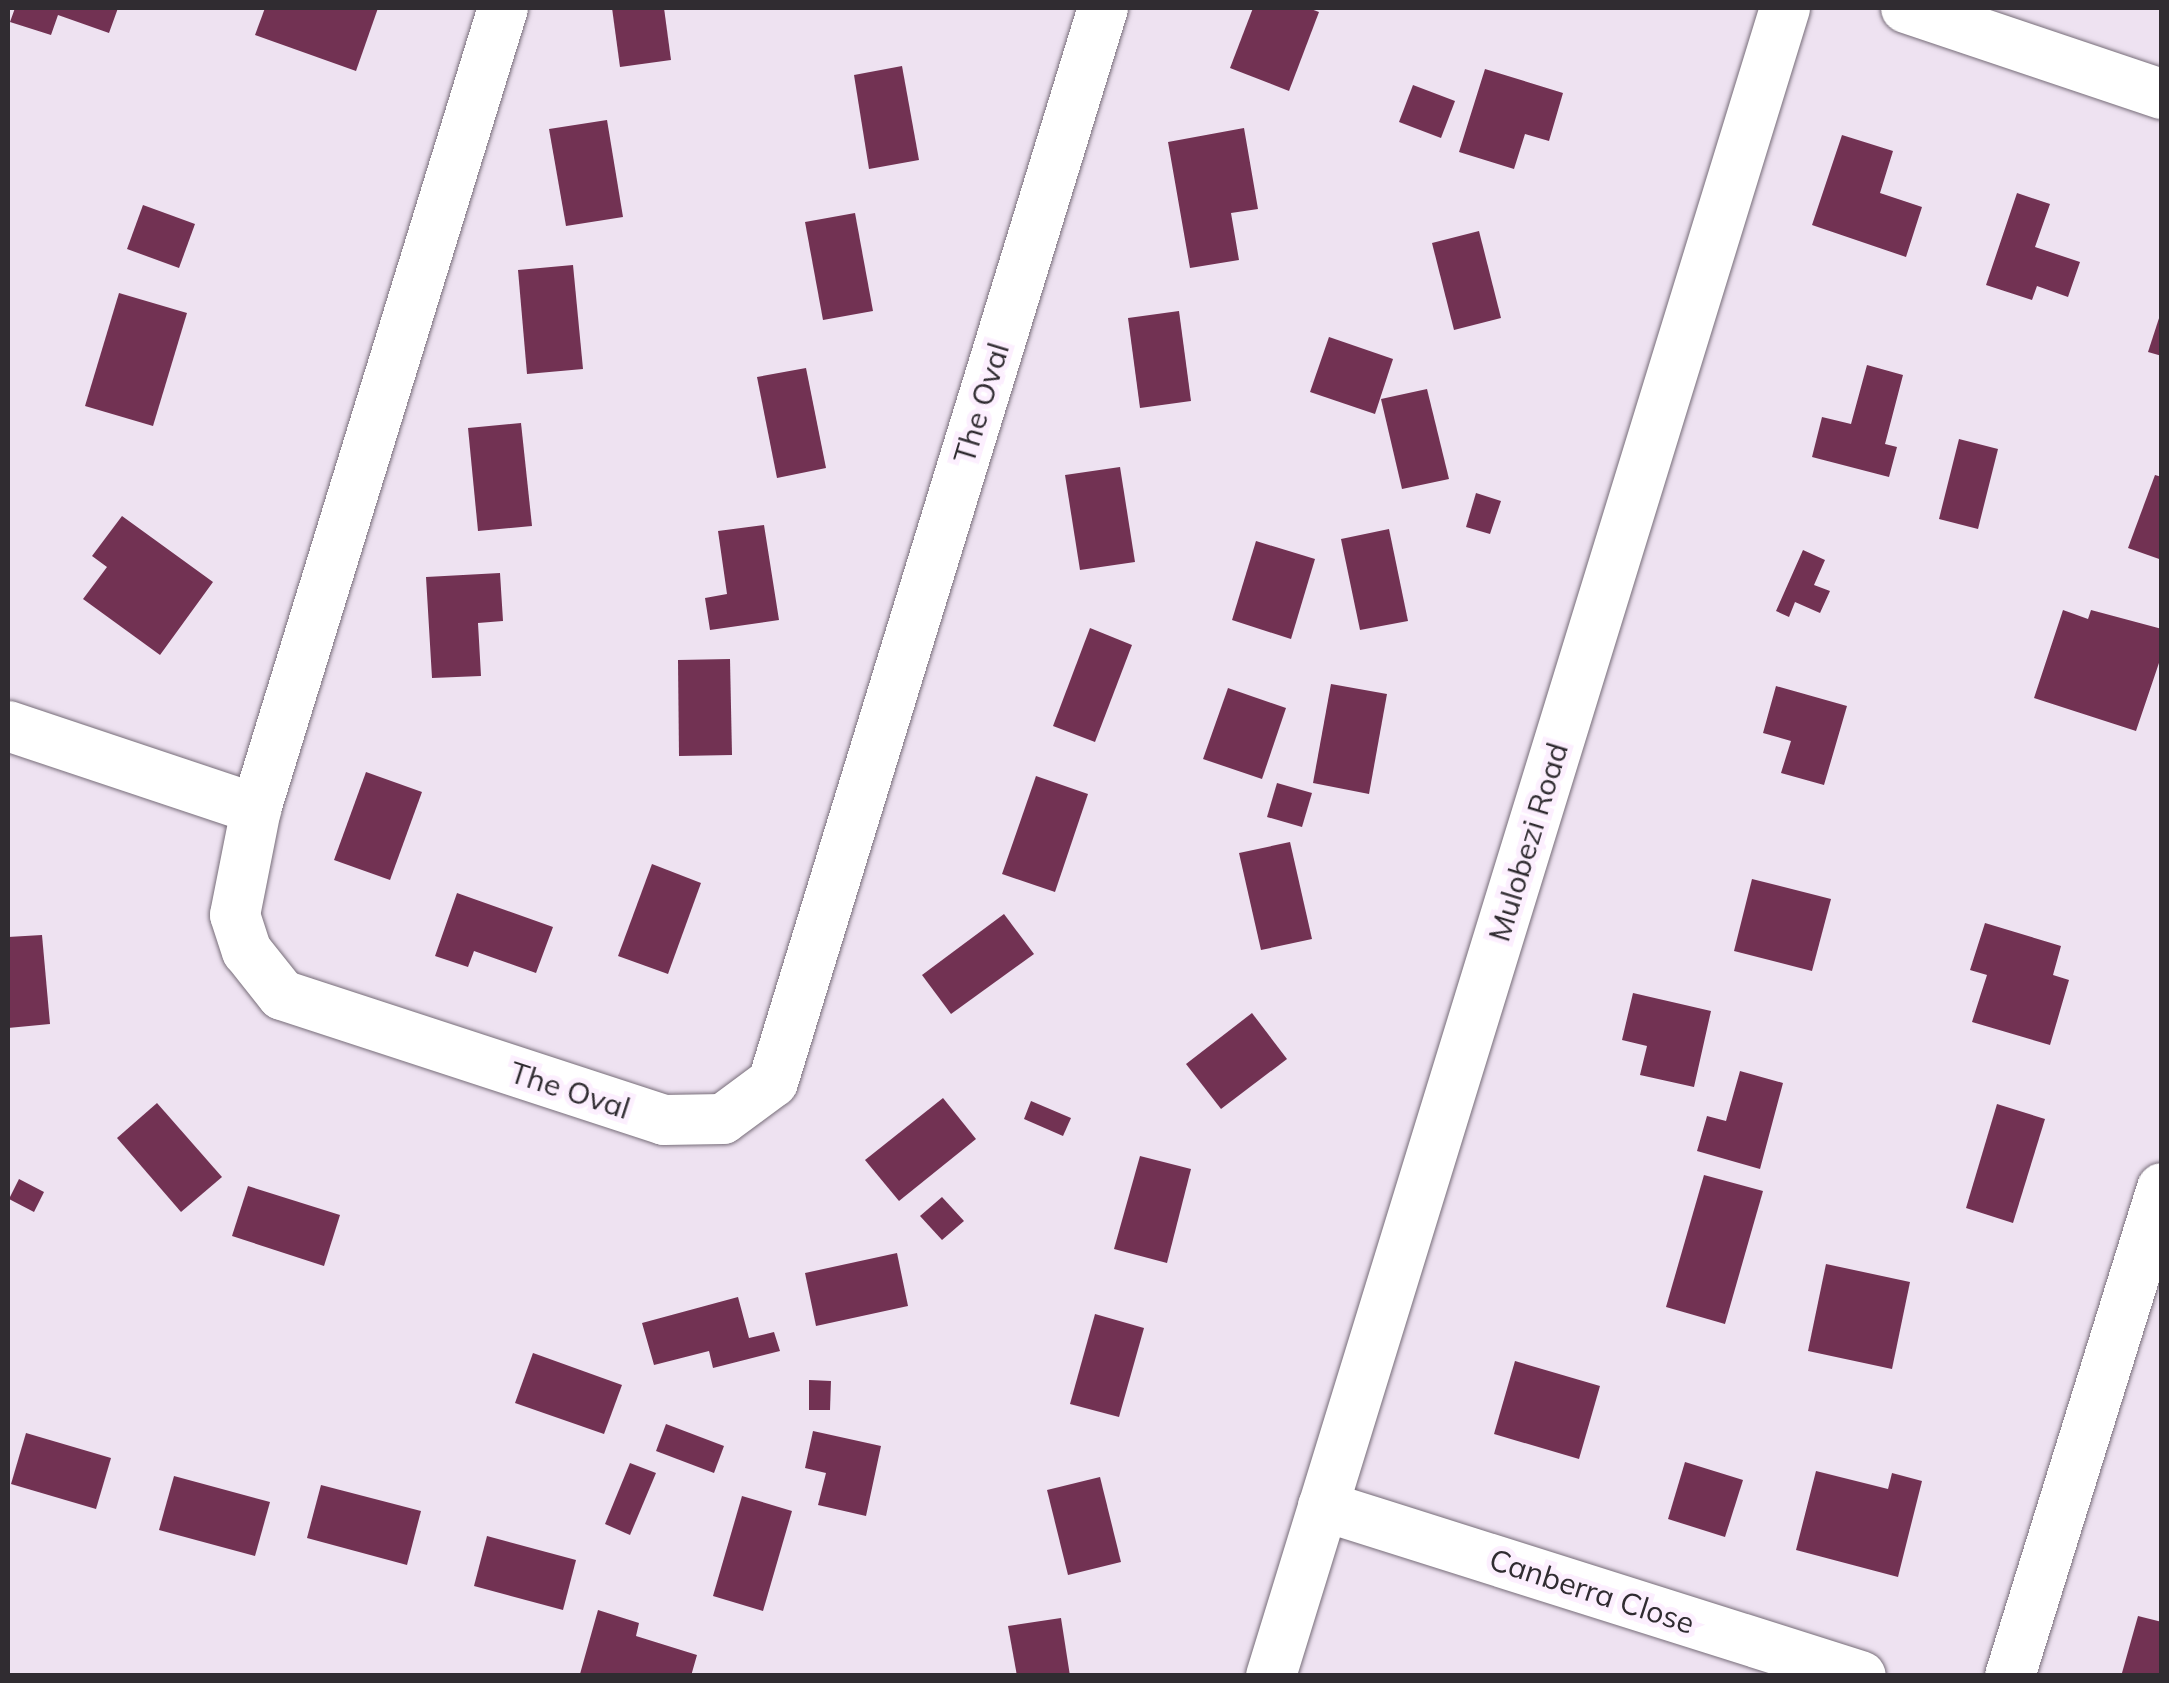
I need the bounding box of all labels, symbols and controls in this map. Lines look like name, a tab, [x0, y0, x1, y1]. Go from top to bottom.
street label: The Oval	[946, 339, 1016, 467]
street label: Mulobezi Road	[1481, 738, 1575, 946]
street label: The Oval	[506, 1054, 634, 1126]
street label: Canberra Close	[1485, 1541, 1699, 1641]

